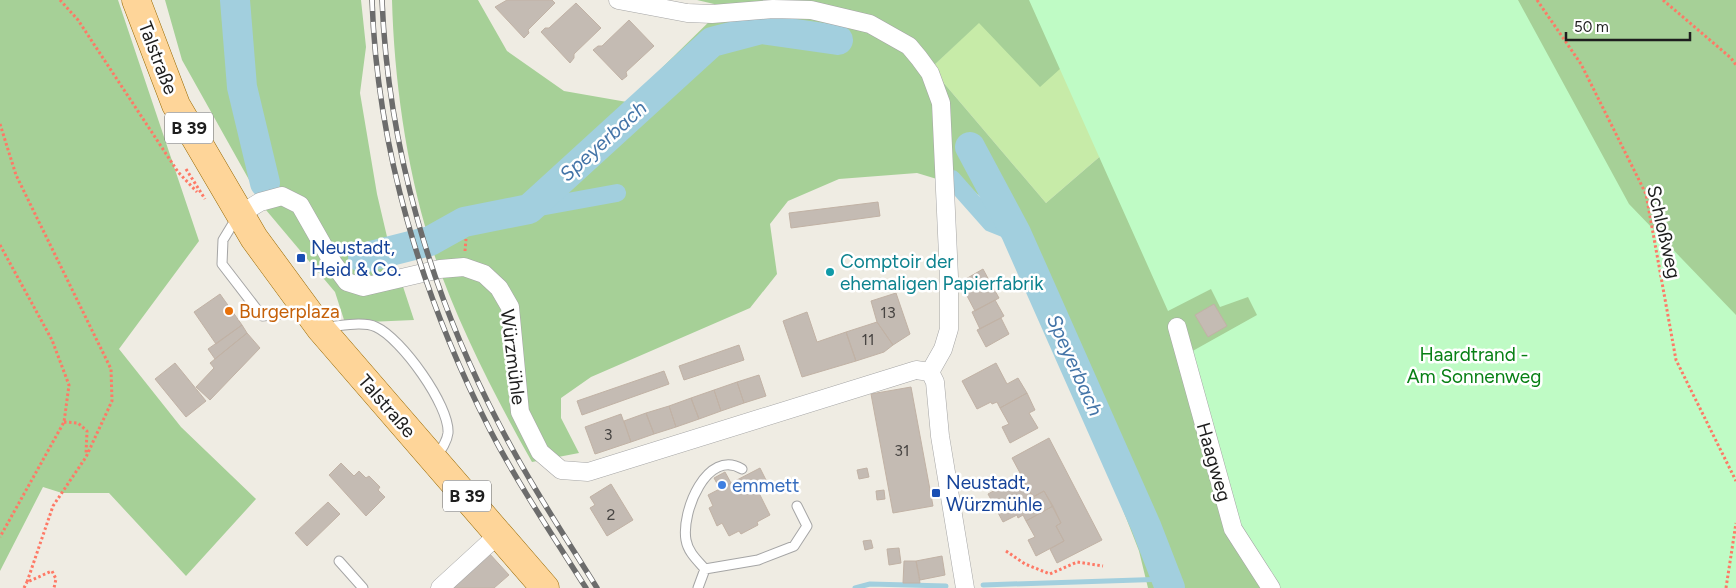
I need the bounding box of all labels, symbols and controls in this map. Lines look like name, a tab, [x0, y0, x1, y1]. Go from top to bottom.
scale bar	[1566, 10, 1690, 42]
street label: Talstraße	[134, 18, 182, 98]
text: 50 m	[1574, 18, 1609, 36]
water label: Speyerbach	[555, 96, 651, 186]
road number: B 39	[165, 112, 213, 144]
street label: Schloßweg	[1642, 183, 1686, 281]
place label: Neustadt, Heid & Co.	[311, 236, 402, 281]
place label: Comptoir der ehemaligen Papierfabrik	[840, 250, 1044, 295]
marker: Neustadt, Heid & Co.	[295, 252, 307, 264]
marker: Comptoir der ehemaligen Papierfabrik	[824, 266, 836, 278]
place label: Burgerplaza	[239, 300, 340, 323]
house number: 13	[880, 303, 896, 322]
marker: Burgerplaza	[223, 305, 235, 317]
street label: Würzmühle	[496, 308, 530, 406]
water label: Speyerbach	[1042, 311, 1108, 419]
house number: 11	[861, 330, 875, 349]
park label: Haardtrand - Am Sonnenweg	[1407, 343, 1541, 388]
street label: Talstraße	[353, 370, 421, 442]
street label: Haagweg	[1192, 420, 1236, 504]
house number: 3	[604, 425, 612, 444]
house number: 31	[894, 441, 910, 460]
place label: Neustadt, Würzmühle	[946, 471, 1042, 516]
place label: emmett	[732, 474, 799, 497]
marker: emmett	[716, 479, 728, 491]
road number: B 39	[443, 481, 491, 512]
marker: Neustadt, Würzmühle	[930, 487, 942, 499]
house number: 2	[607, 505, 615, 524]

